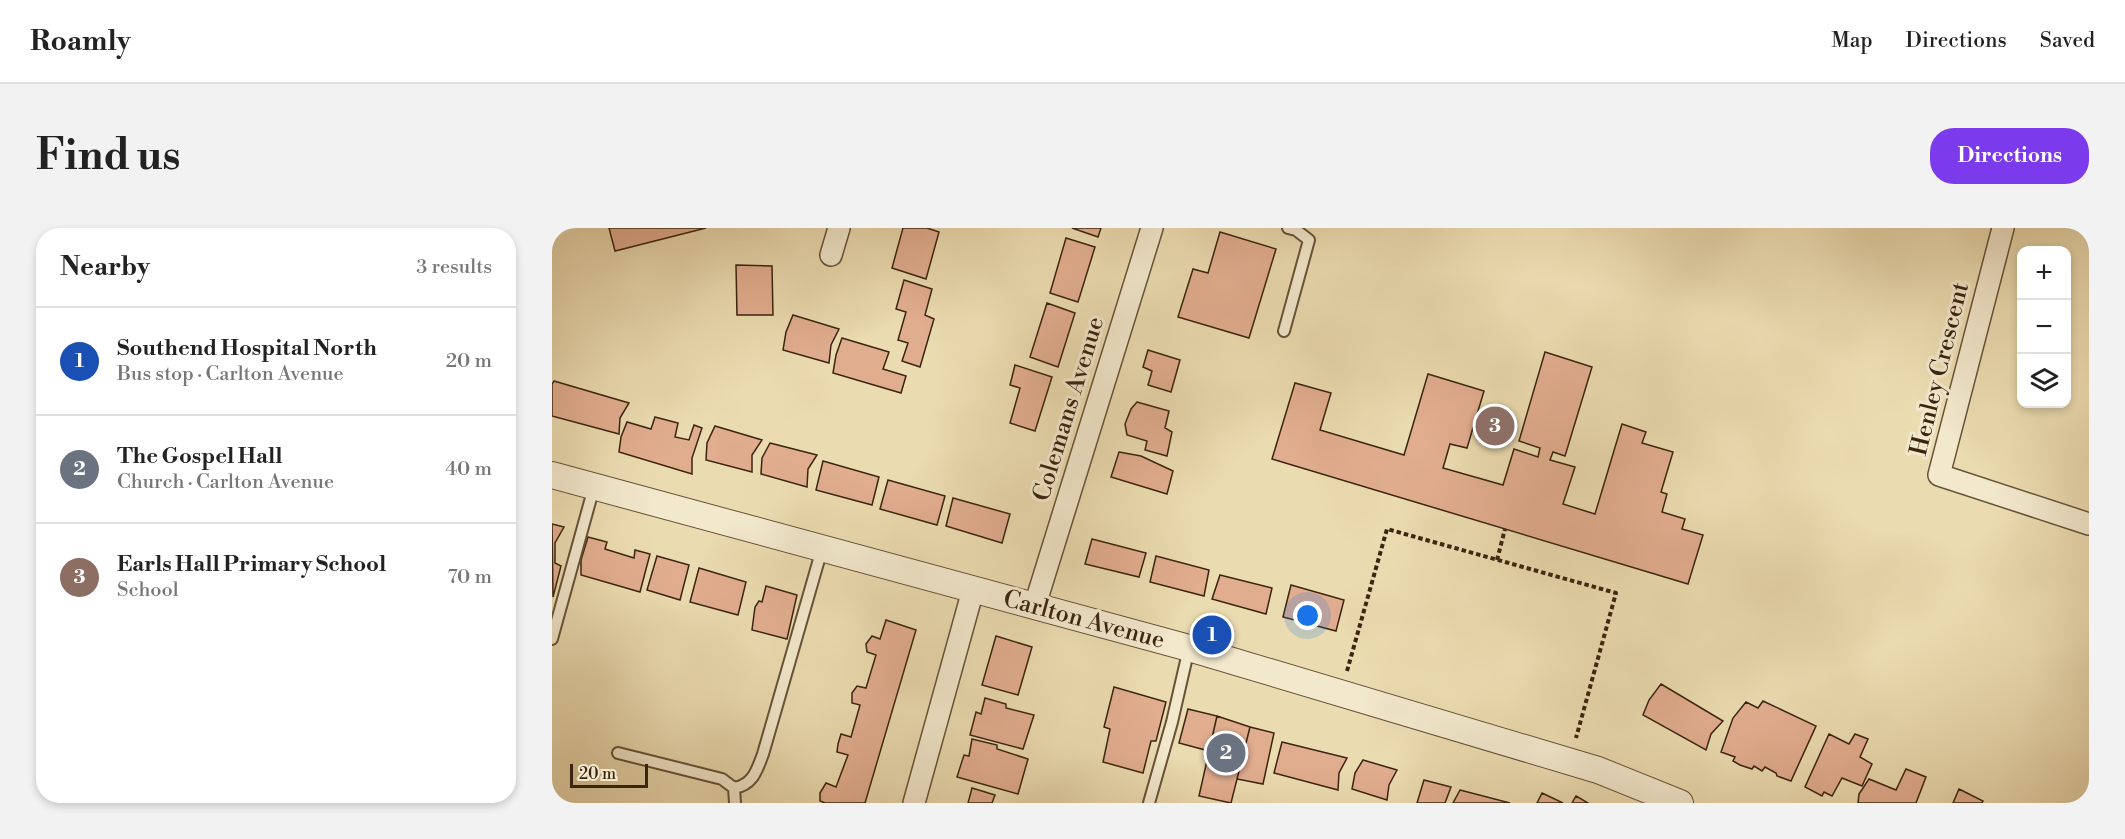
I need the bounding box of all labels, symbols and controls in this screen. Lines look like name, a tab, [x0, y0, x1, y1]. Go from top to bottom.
text: Roamly	[30, 24, 131, 59]
text: Map	[1831, 28, 1873, 54]
text: Directions	[1906, 28, 2007, 54]
text: Saved	[2040, 28, 2095, 54]
button: Directions	[1930, 128, 2089, 184]
text: Find us	[36, 130, 180, 183]
map controls	[2017, 246, 2071, 408]
button: +	[2017, 246, 2071, 300]
text: Nearby	[60, 251, 150, 283]
text: 3 results	[416, 255, 492, 280]
street label: Henley Crescent	[1904, 279, 1976, 459]
button: −	[2017, 300, 2071, 354]
street label: Colemans Avenue	[1027, 313, 1111, 505]
text: Southend Hospital North	[117, 335, 377, 362]
text: 1	[75, 349, 84, 374]
text: 20 m	[446, 349, 492, 374]
button: layers	[2017, 354, 2071, 408]
text: Bus stop · Carlton Avenue	[117, 362, 344, 387]
pin: 3	[1476, 404, 1514, 448]
text: The Gospel Hall	[117, 443, 282, 470]
text: 2	[73, 457, 86, 482]
text: 40 m	[445, 457, 492, 482]
text: Church · Carlton Avenue	[117, 470, 334, 495]
text: Earls Hall Primary School	[117, 551, 386, 578]
text: 3	[73, 565, 86, 590]
text: 70 m	[448, 565, 492, 590]
text: School	[117, 578, 179, 603]
street label: Carlton Avenue	[1000, 584, 1168, 656]
your location	[1293, 601, 1322, 630]
pin: 1	[1192, 612, 1232, 658]
pin: 2	[1206, 730, 1246, 776]
scale bar	[570, 761, 648, 788]
text: 20 m	[579, 764, 616, 784]

